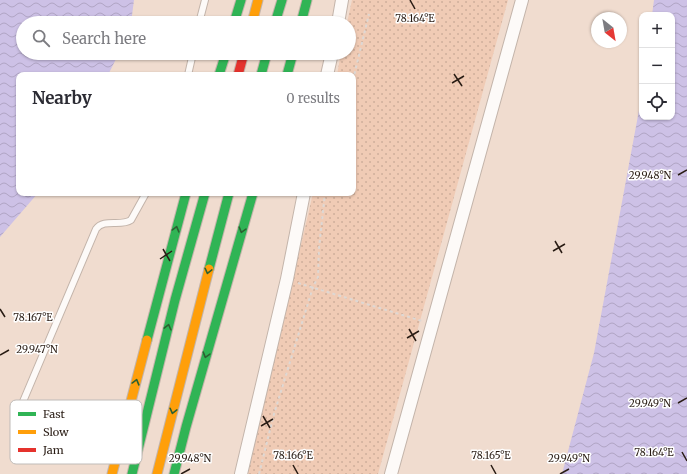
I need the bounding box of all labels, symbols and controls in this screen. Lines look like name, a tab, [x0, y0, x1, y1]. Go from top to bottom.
text: 78.164°E	[395, 12, 435, 25]
north arrow	[591, 12, 627, 48]
map controls	[639, 12, 675, 120]
button: +	[639, 12, 675, 48]
search box	[16, 16, 356, 60]
icon: search	[30, 27, 52, 49]
text: Search here	[62, 29, 146, 48]
button: −	[639, 48, 675, 84]
button: locate	[639, 84, 675, 120]
text: Nearby	[32, 87, 92, 109]
text: 0 results	[286, 90, 340, 107]
text: 29.948°N	[629, 169, 672, 182]
one-way arrow	[171, 226, 180, 233]
one-way arrow	[238, 227, 247, 234]
one-way arrow	[204, 268, 213, 275]
text: 78.167°E	[13, 311, 53, 324]
one-way arrow	[164, 324, 172, 331]
text: 29.947°N	[16, 343, 58, 356]
one-way arrow	[202, 352, 211, 359]
one-way arrow	[131, 379, 140, 386]
text: 29.949°N	[629, 397, 671, 410]
legend	[10, 400, 142, 464]
text: Fast	[43, 407, 66, 421]
one-way arrow	[169, 407, 178, 414]
text: Slow	[43, 425, 69, 439]
text: Jam	[42, 443, 64, 457]
text: 78.164°E	[634, 446, 674, 459]
text: 78.166°E	[273, 449, 313, 462]
text: 78.165°E	[471, 449, 511, 462]
text: 29.948°N	[169, 452, 212, 465]
text: 29.949°N	[548, 452, 590, 465]

